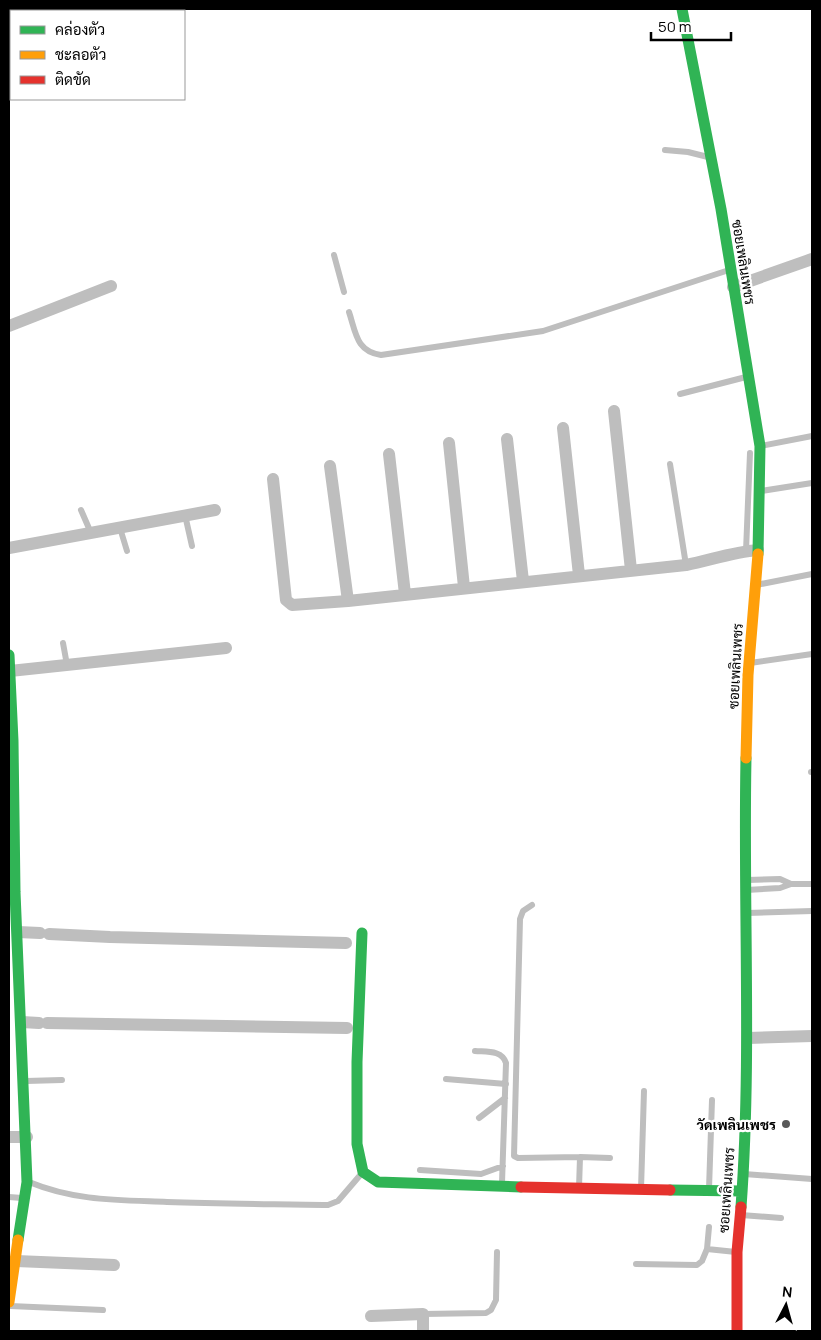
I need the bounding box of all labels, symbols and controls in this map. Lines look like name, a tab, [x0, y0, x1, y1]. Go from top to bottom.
legend	[10, 10, 185, 100]
scale bar	[651, 10, 731, 42]
text: 50 m	[658, 16, 692, 37]
text: คล่องตัว	[55, 19, 105, 40]
text: ชะลอตัว	[55, 44, 106, 65]
text: ติดขัด	[55, 69, 91, 90]
street label: ซอยเพลินเพชร	[728, 218, 760, 306]
street label: ซอยเพลินเพชร	[723, 622, 747, 709]
place label: วัดเพลินเพชร	[697, 1115, 776, 1134]
marker: วัดเพลินเพชร	[780, 1118, 792, 1130]
street label: ซอยเพลินเพชร	[714, 1146, 738, 1234]
north arrow	[761, 1280, 811, 1330]
text: N	[781, 1282, 793, 1302]

